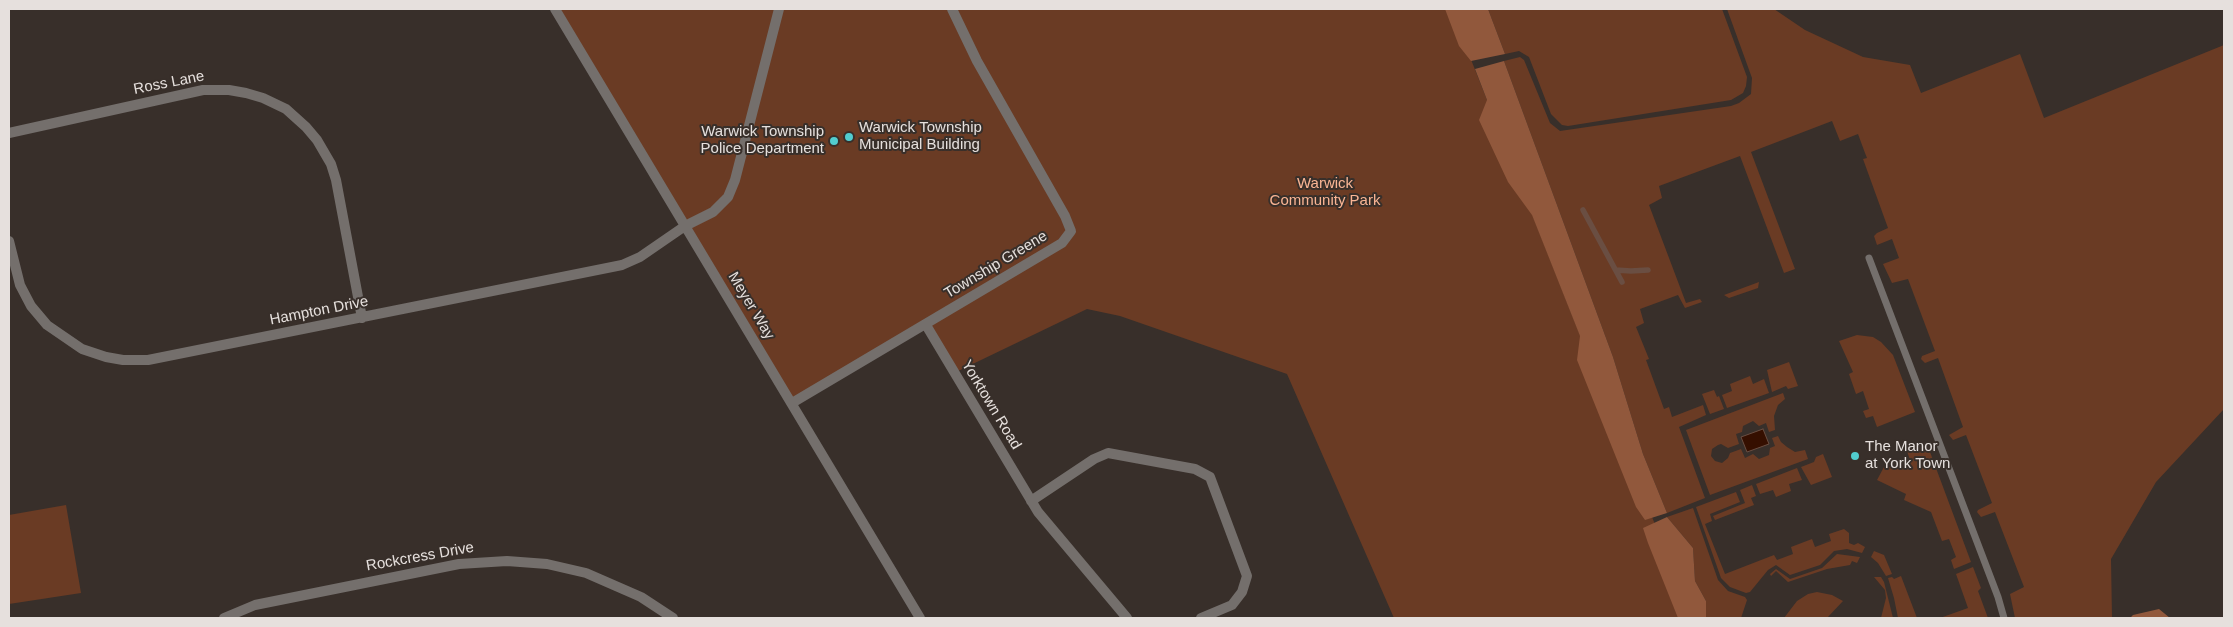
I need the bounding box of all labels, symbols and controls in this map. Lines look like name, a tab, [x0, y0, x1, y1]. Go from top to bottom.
street label: Ross Lane	[132, 67, 206, 99]
place label: Warwick Township Municipal Building	[859, 119, 982, 154]
place label: Warwick Township Police Department	[701, 123, 824, 158]
marker: Warwick Township Municipal Building	[843, 131, 855, 143]
marker: Warwick Township Police Department	[828, 135, 840, 147]
park label: Warwick Community Park	[1270, 175, 1380, 210]
street label: Township Greene	[941, 227, 1051, 303]
street label: Meyer Way	[724, 269, 778, 343]
street label: Hampton Drive	[268, 293, 370, 329]
street label: Yorktown Road	[957, 357, 1025, 453]
place label: The Manor at York Town	[1865, 438, 1950, 473]
marker: The Manor at York Town	[1849, 450, 1861, 462]
street label: Rockcress Drive	[365, 539, 475, 575]

